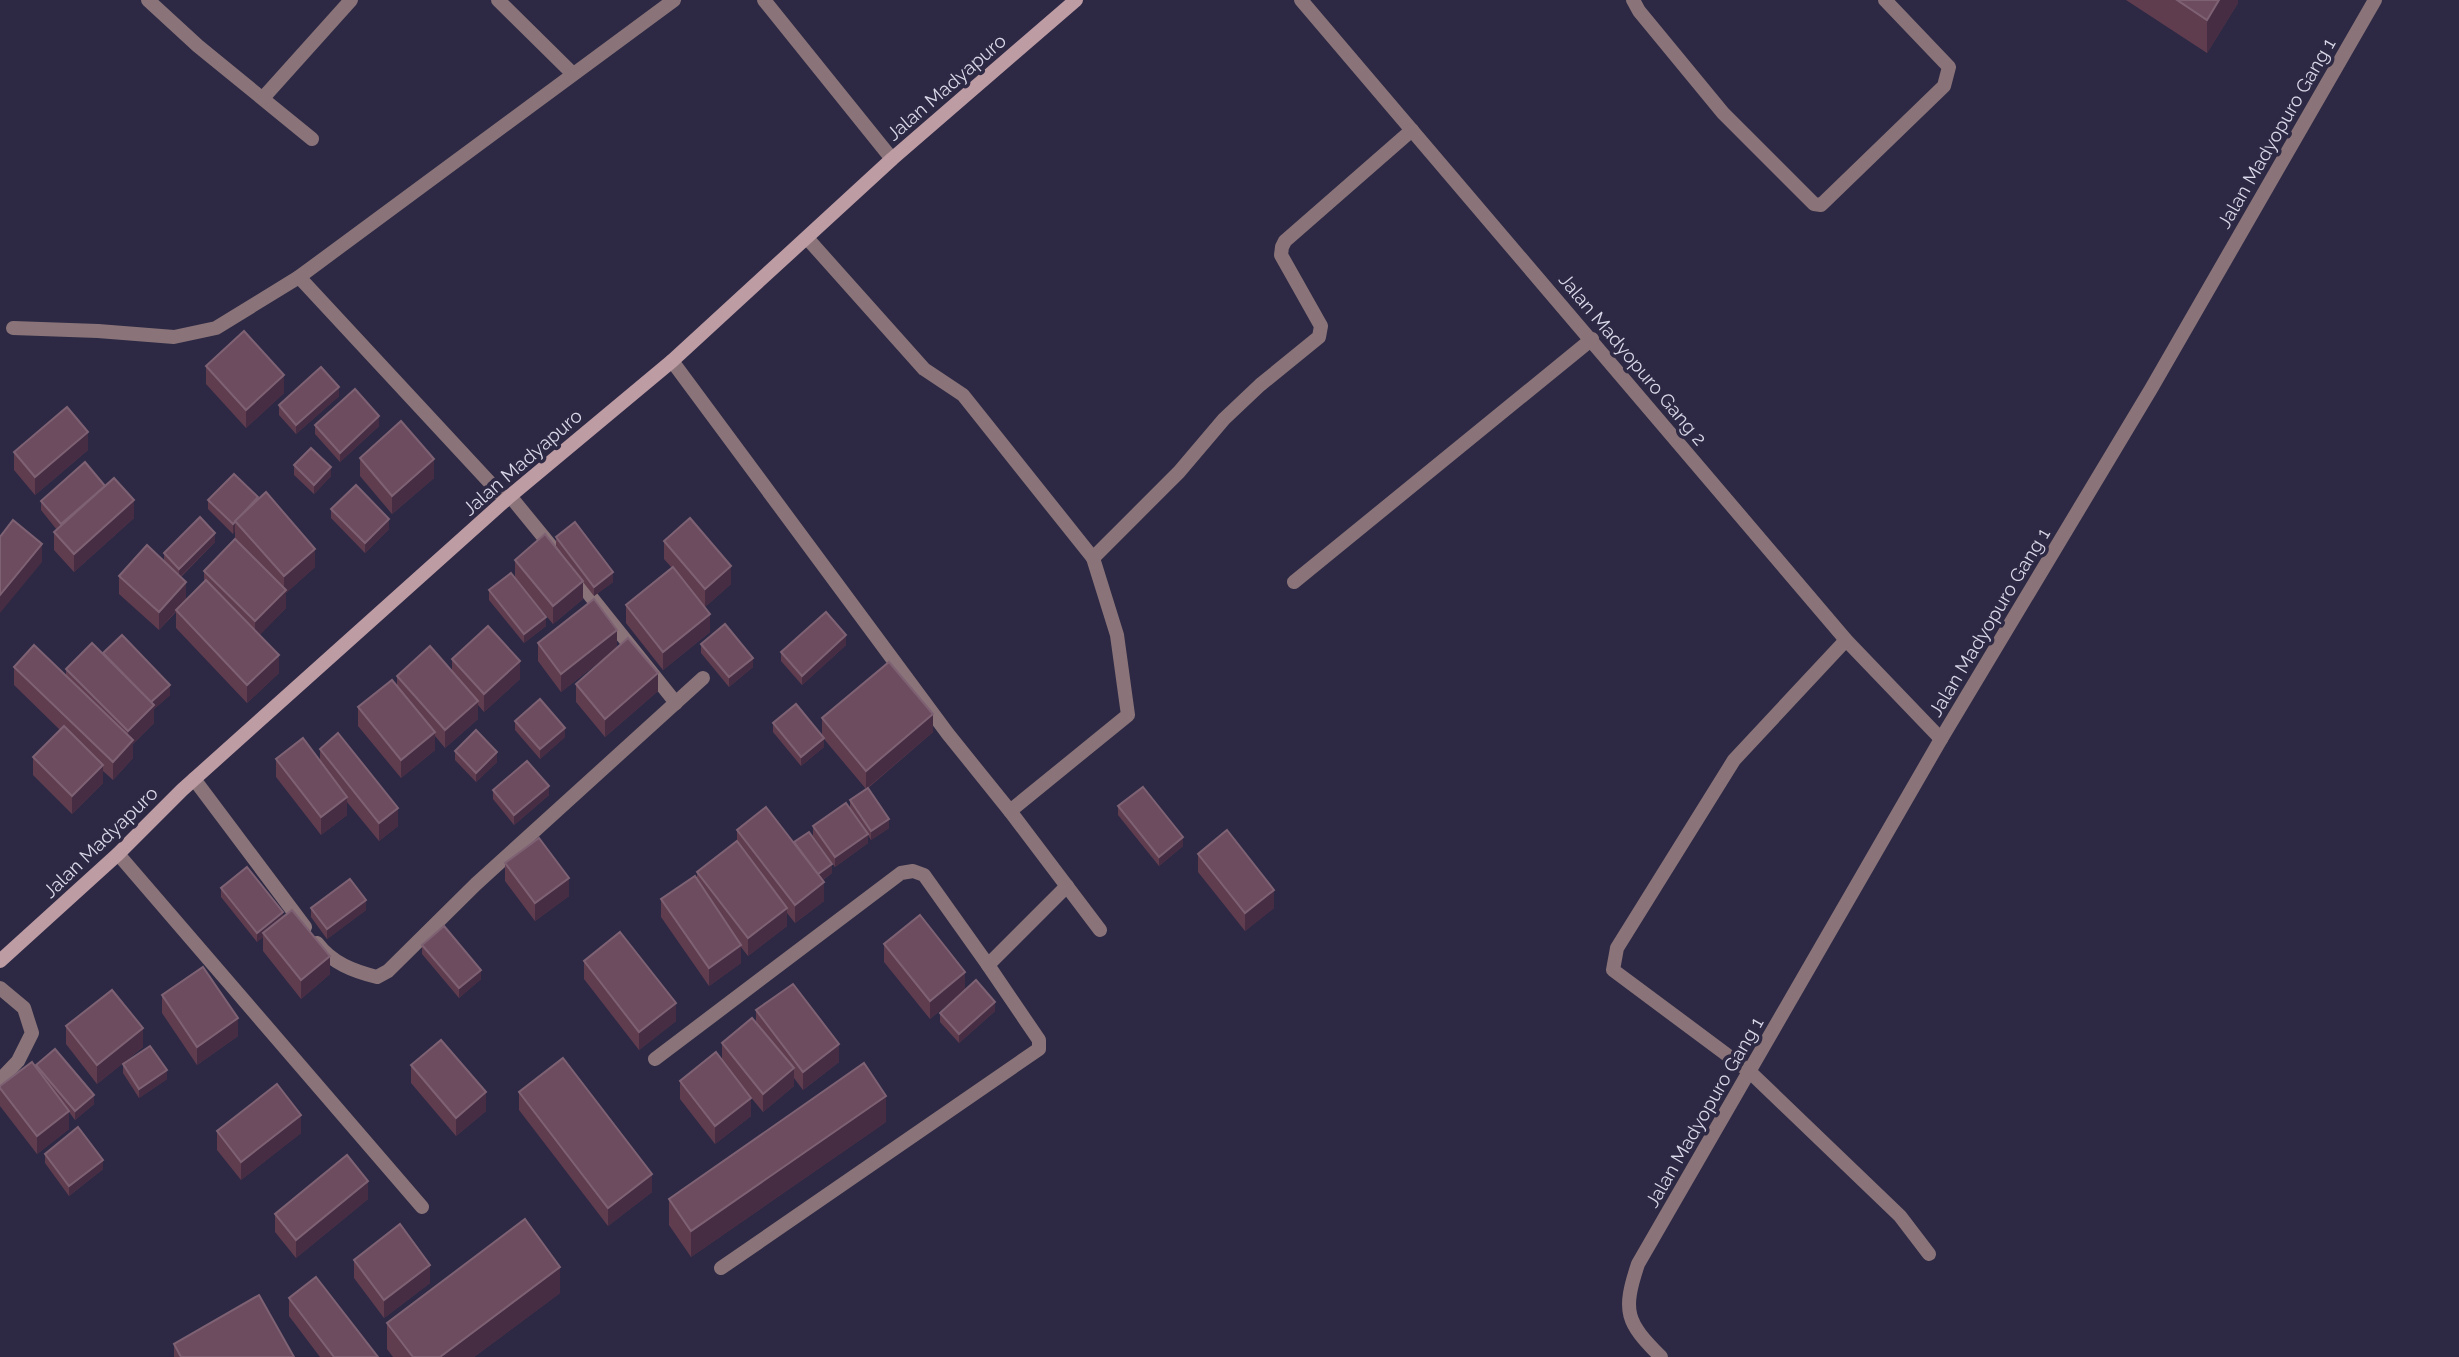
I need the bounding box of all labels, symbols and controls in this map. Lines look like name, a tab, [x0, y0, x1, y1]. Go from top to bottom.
street label: Jalan Madyapuro	[882, 29, 1010, 145]
street label: Jalan Madyopuro Gang 1	[2212, 34, 2340, 232]
street label: Jalan Madyopuro Gang 2	[1555, 269, 1711, 449]
street label: Jalan Madyapuro	[458, 404, 586, 520]
street label: Jalan Madyopuro Gang 1	[1924, 524, 2054, 720]
street label: Jalan Madyapuro	[38, 782, 162, 902]
street label: Jalan Madyopuro Gang 1	[1640, 1013, 1768, 1211]

